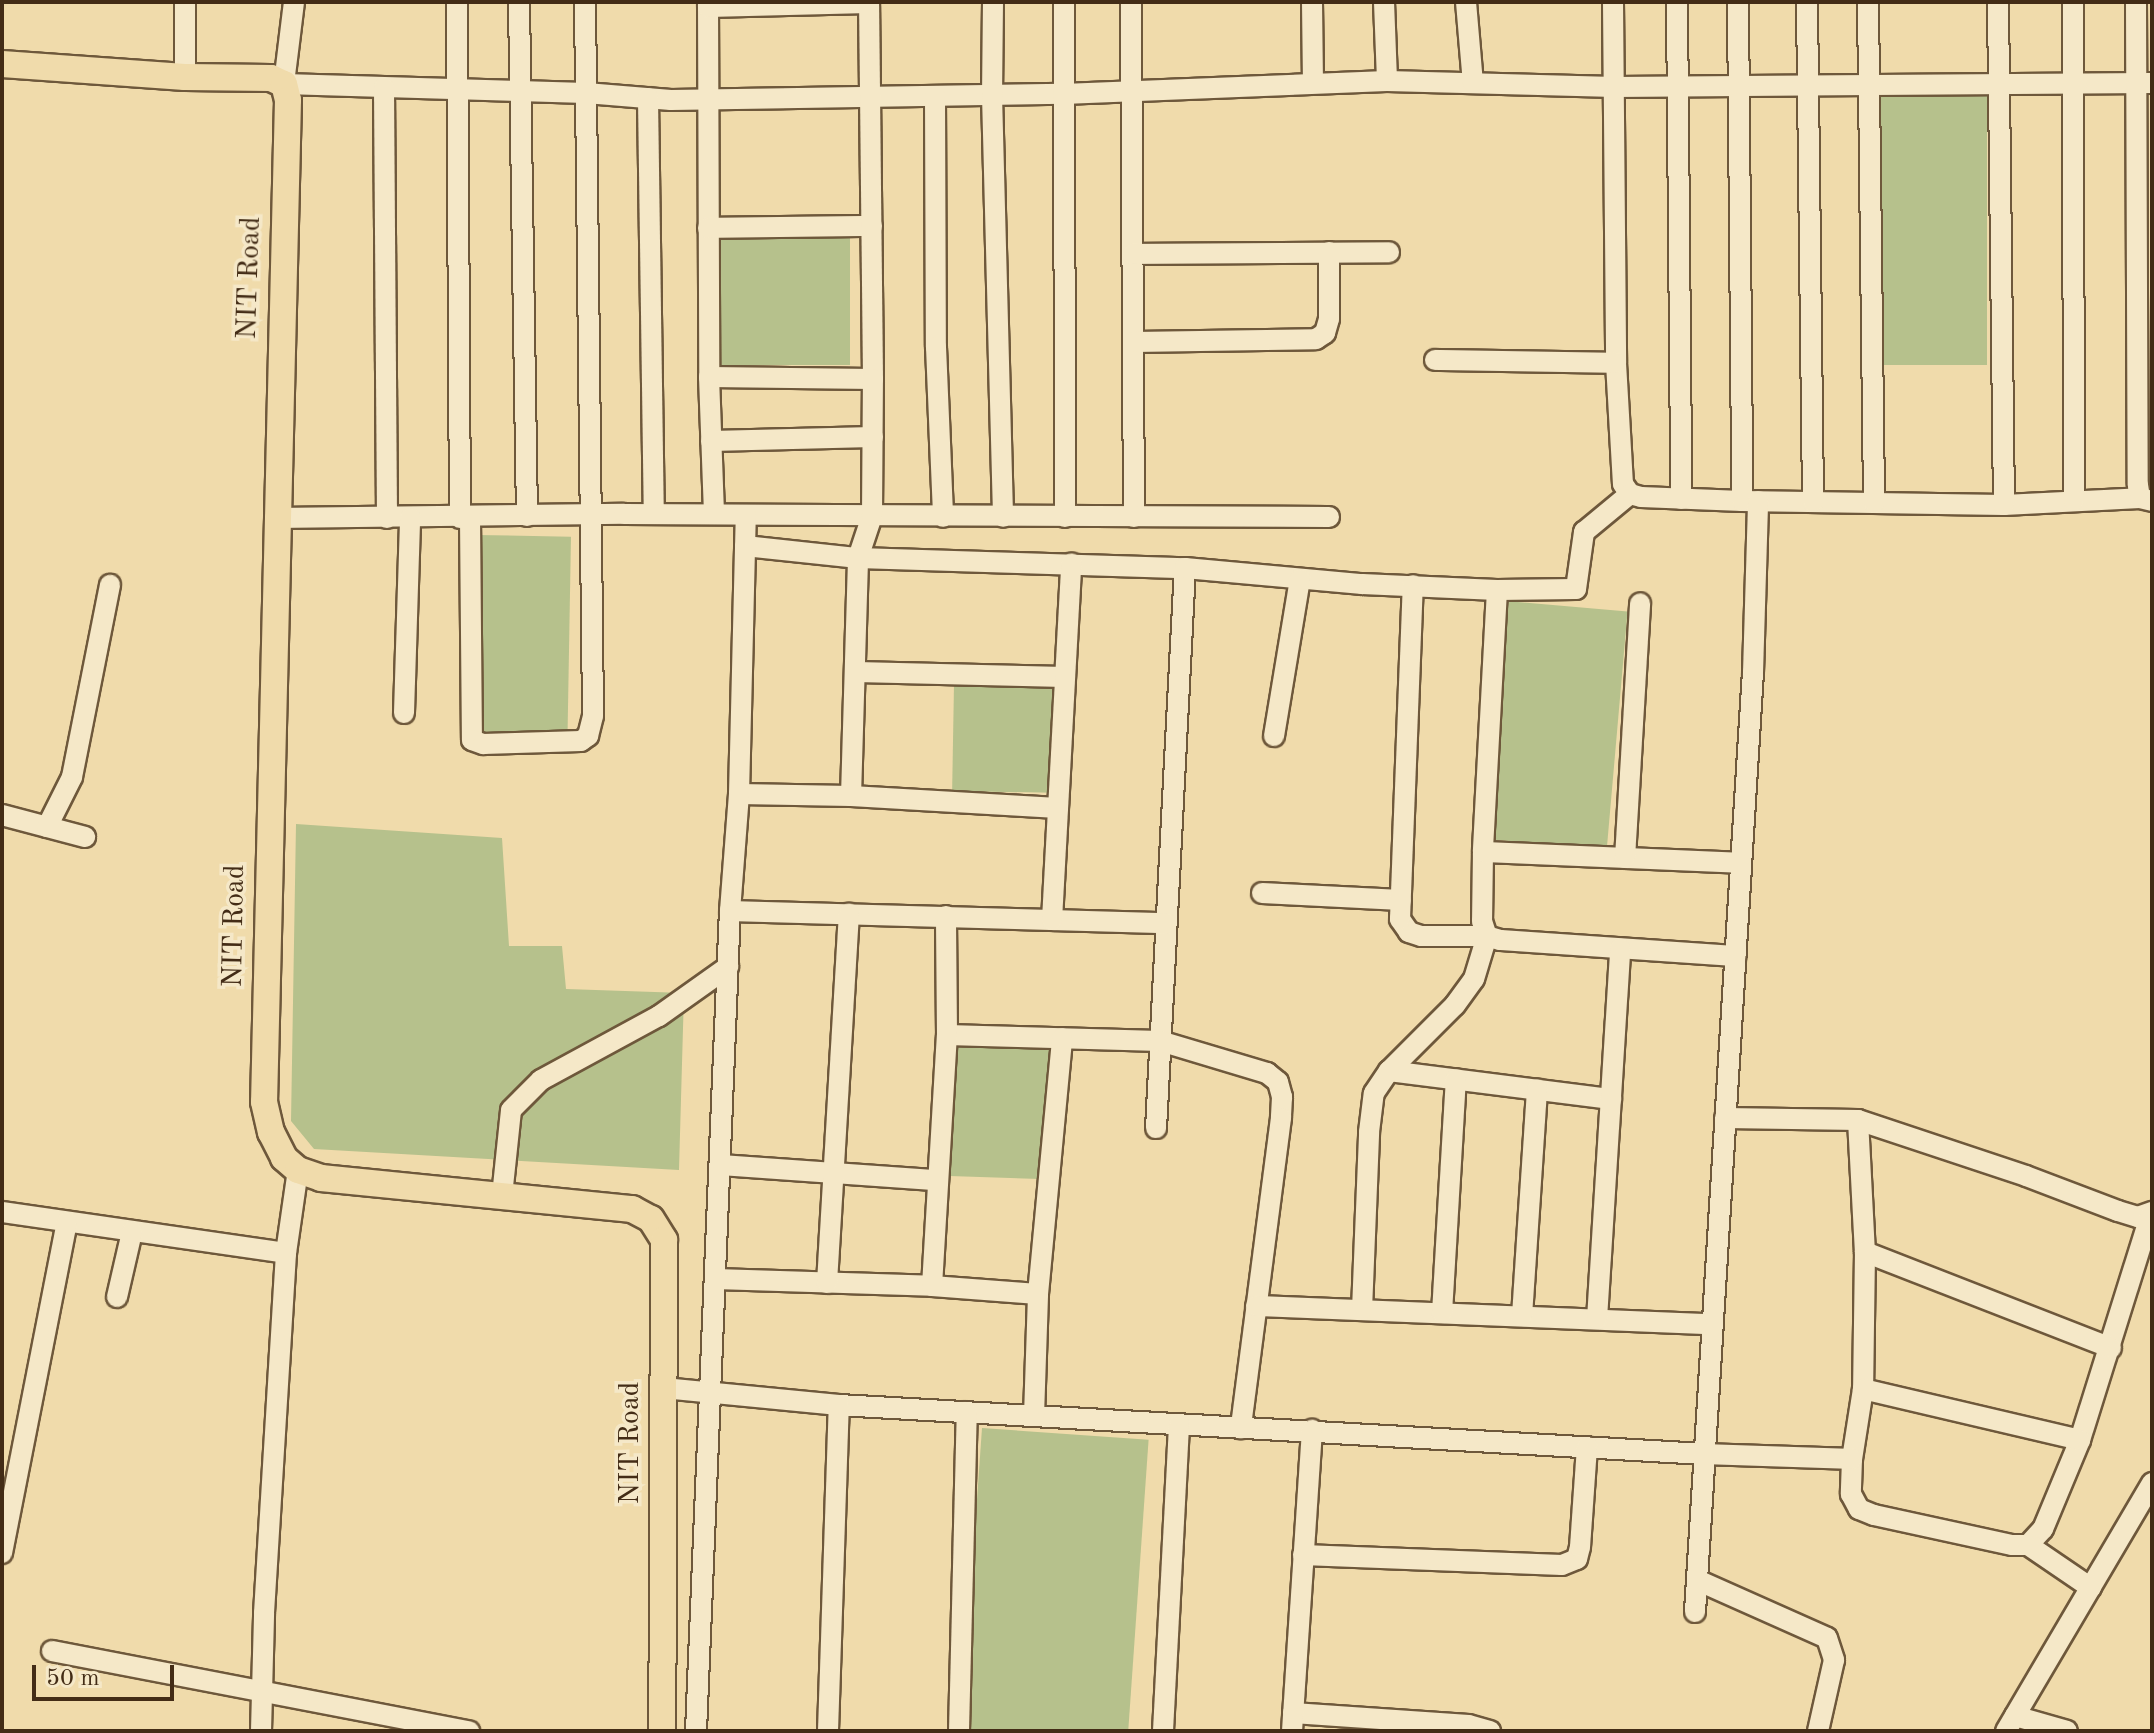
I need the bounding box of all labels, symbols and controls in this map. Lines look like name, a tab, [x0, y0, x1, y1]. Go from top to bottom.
street label: NIT Road	[231, 216, 269, 340]
street label: NIT Road	[217, 864, 253, 988]
street label: NIT Road	[614, 1382, 648, 1504]
scale bar	[36, 1649, 178, 1699]
text: 50 m	[46, 1667, 100, 1691]

